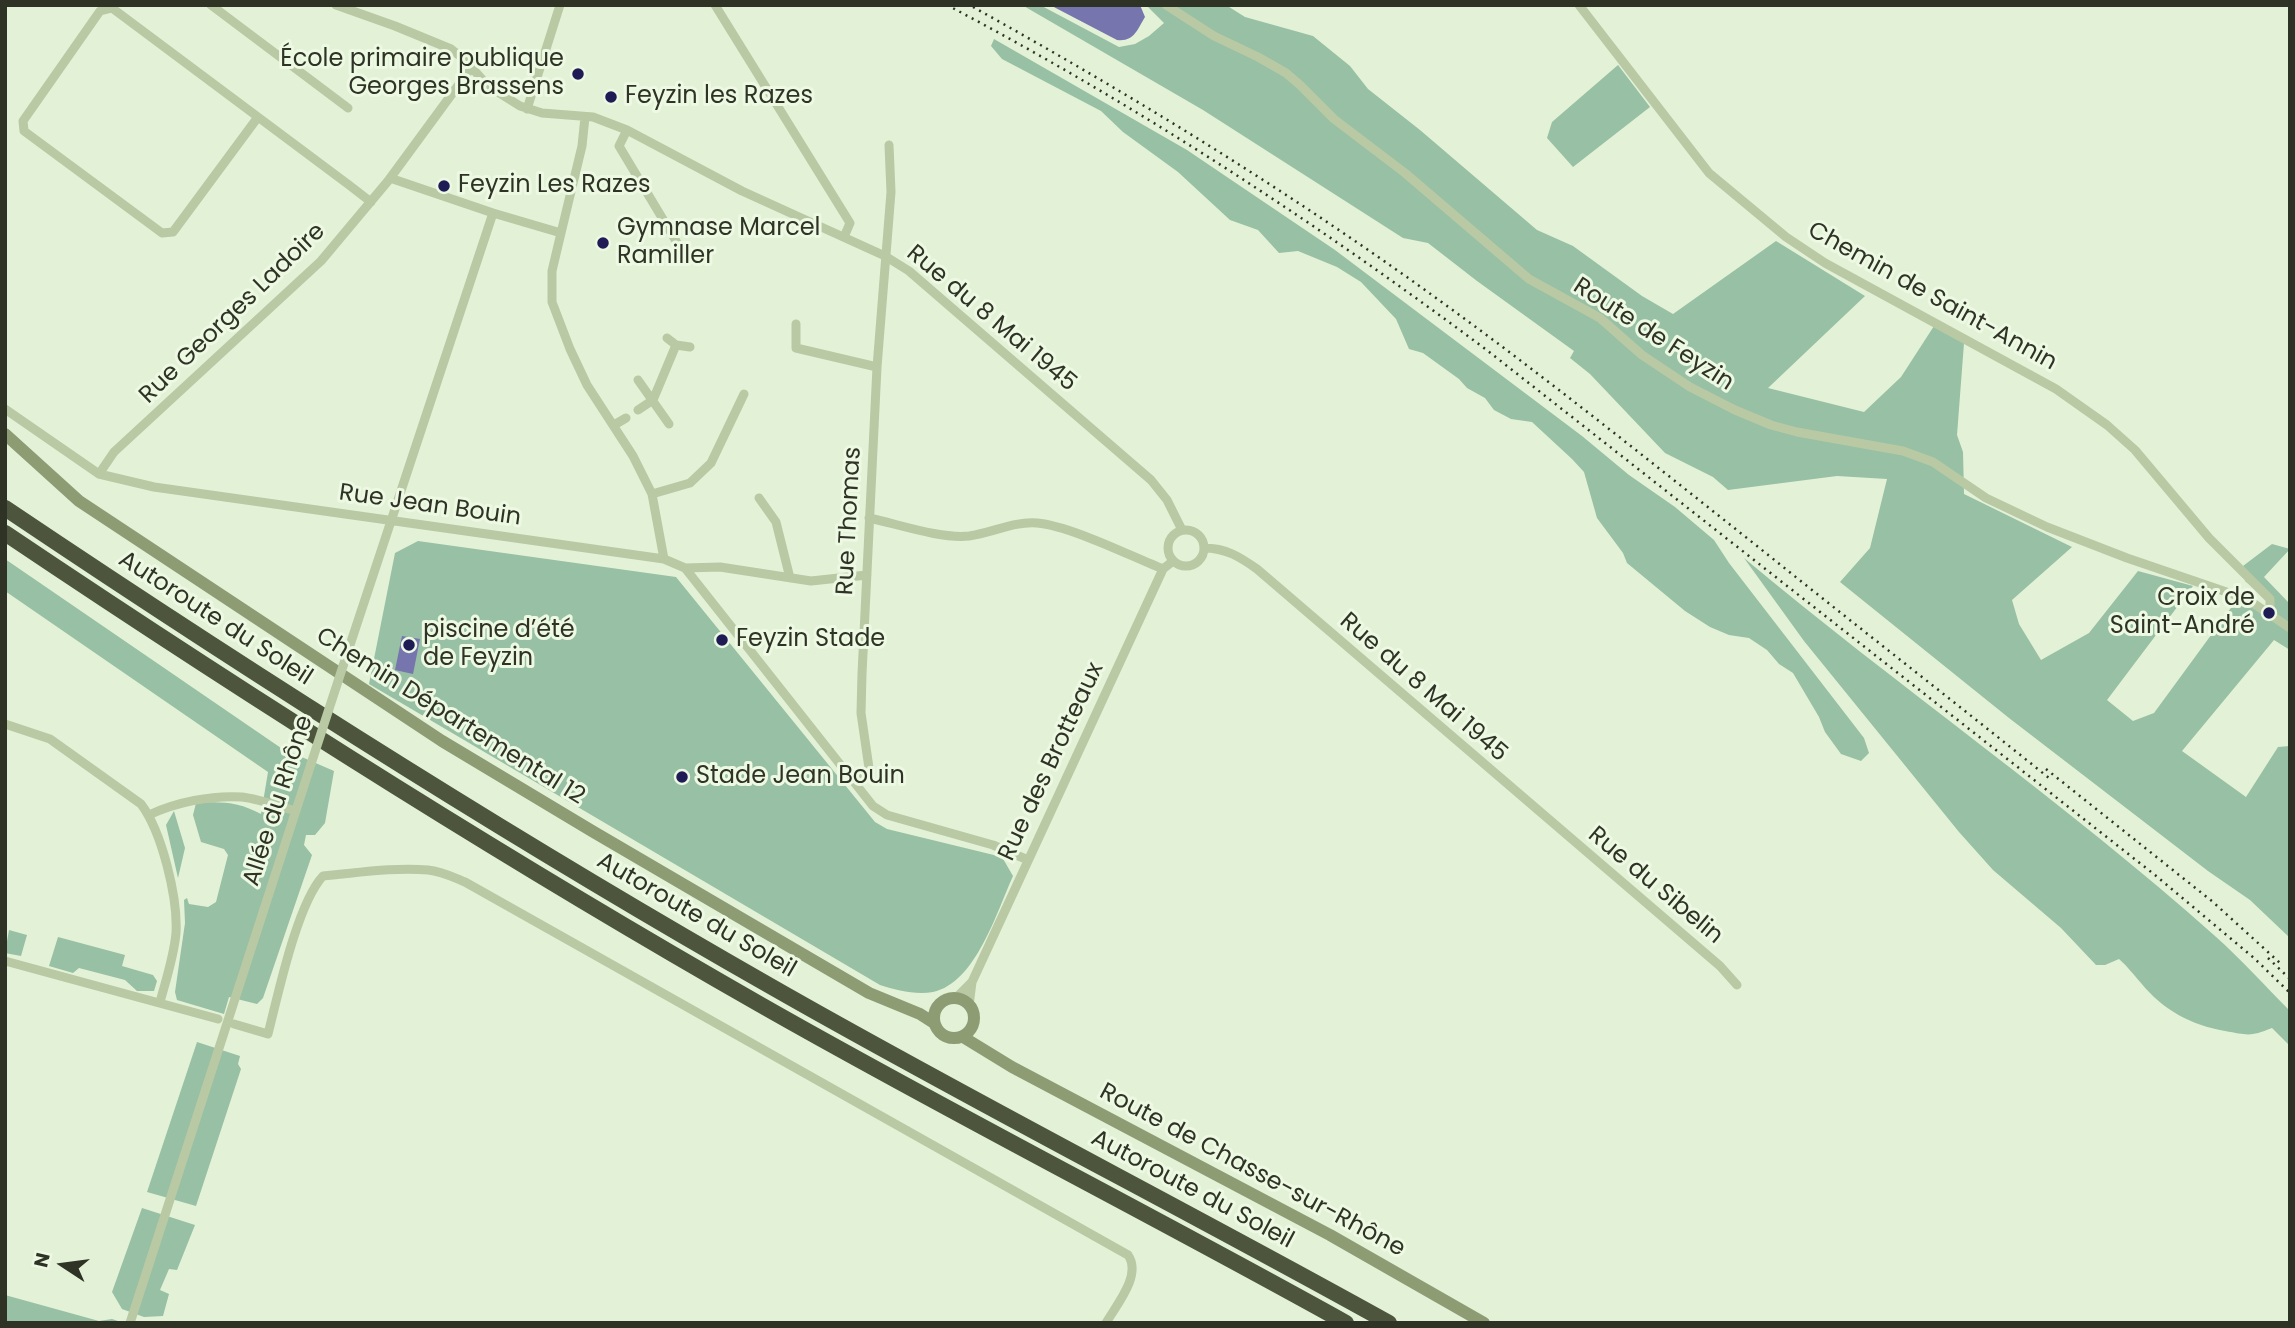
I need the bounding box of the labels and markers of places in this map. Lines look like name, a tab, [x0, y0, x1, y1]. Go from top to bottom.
place label: École primaire publique Georges Brassens	[280, 46, 564, 102]
marker: École primaire publique Georges Brassens	[570, 66, 586, 82]
place label: Feyzin les Razes	[625, 83, 813, 111]
marker: Feyzin les Razes	[603, 89, 619, 105]
place label: Feyzin Les Razes	[458, 172, 650, 200]
marker: Feyzin Les Razes	[436, 178, 452, 194]
place label: Gymnase Marcel Ramiller	[617, 215, 820, 271]
marker: Gymnase Marcel Ramiller	[595, 235, 611, 251]
place label: Croix de Saint-André	[2110, 585, 2255, 641]
marker: Croix de Saint-André	[2261, 605, 2277, 621]
place label: piscine d’été de Feyzin	[423, 617, 575, 673]
place label: Feyzin Stade	[736, 626, 885, 654]
marker: Feyzin Stade	[714, 632, 730, 648]
marker: piscine d’été de Feyzin	[401, 637, 417, 653]
place label: Stade Jean Bouin	[696, 763, 905, 791]
marker: Stade Jean Bouin	[674, 769, 690, 785]

